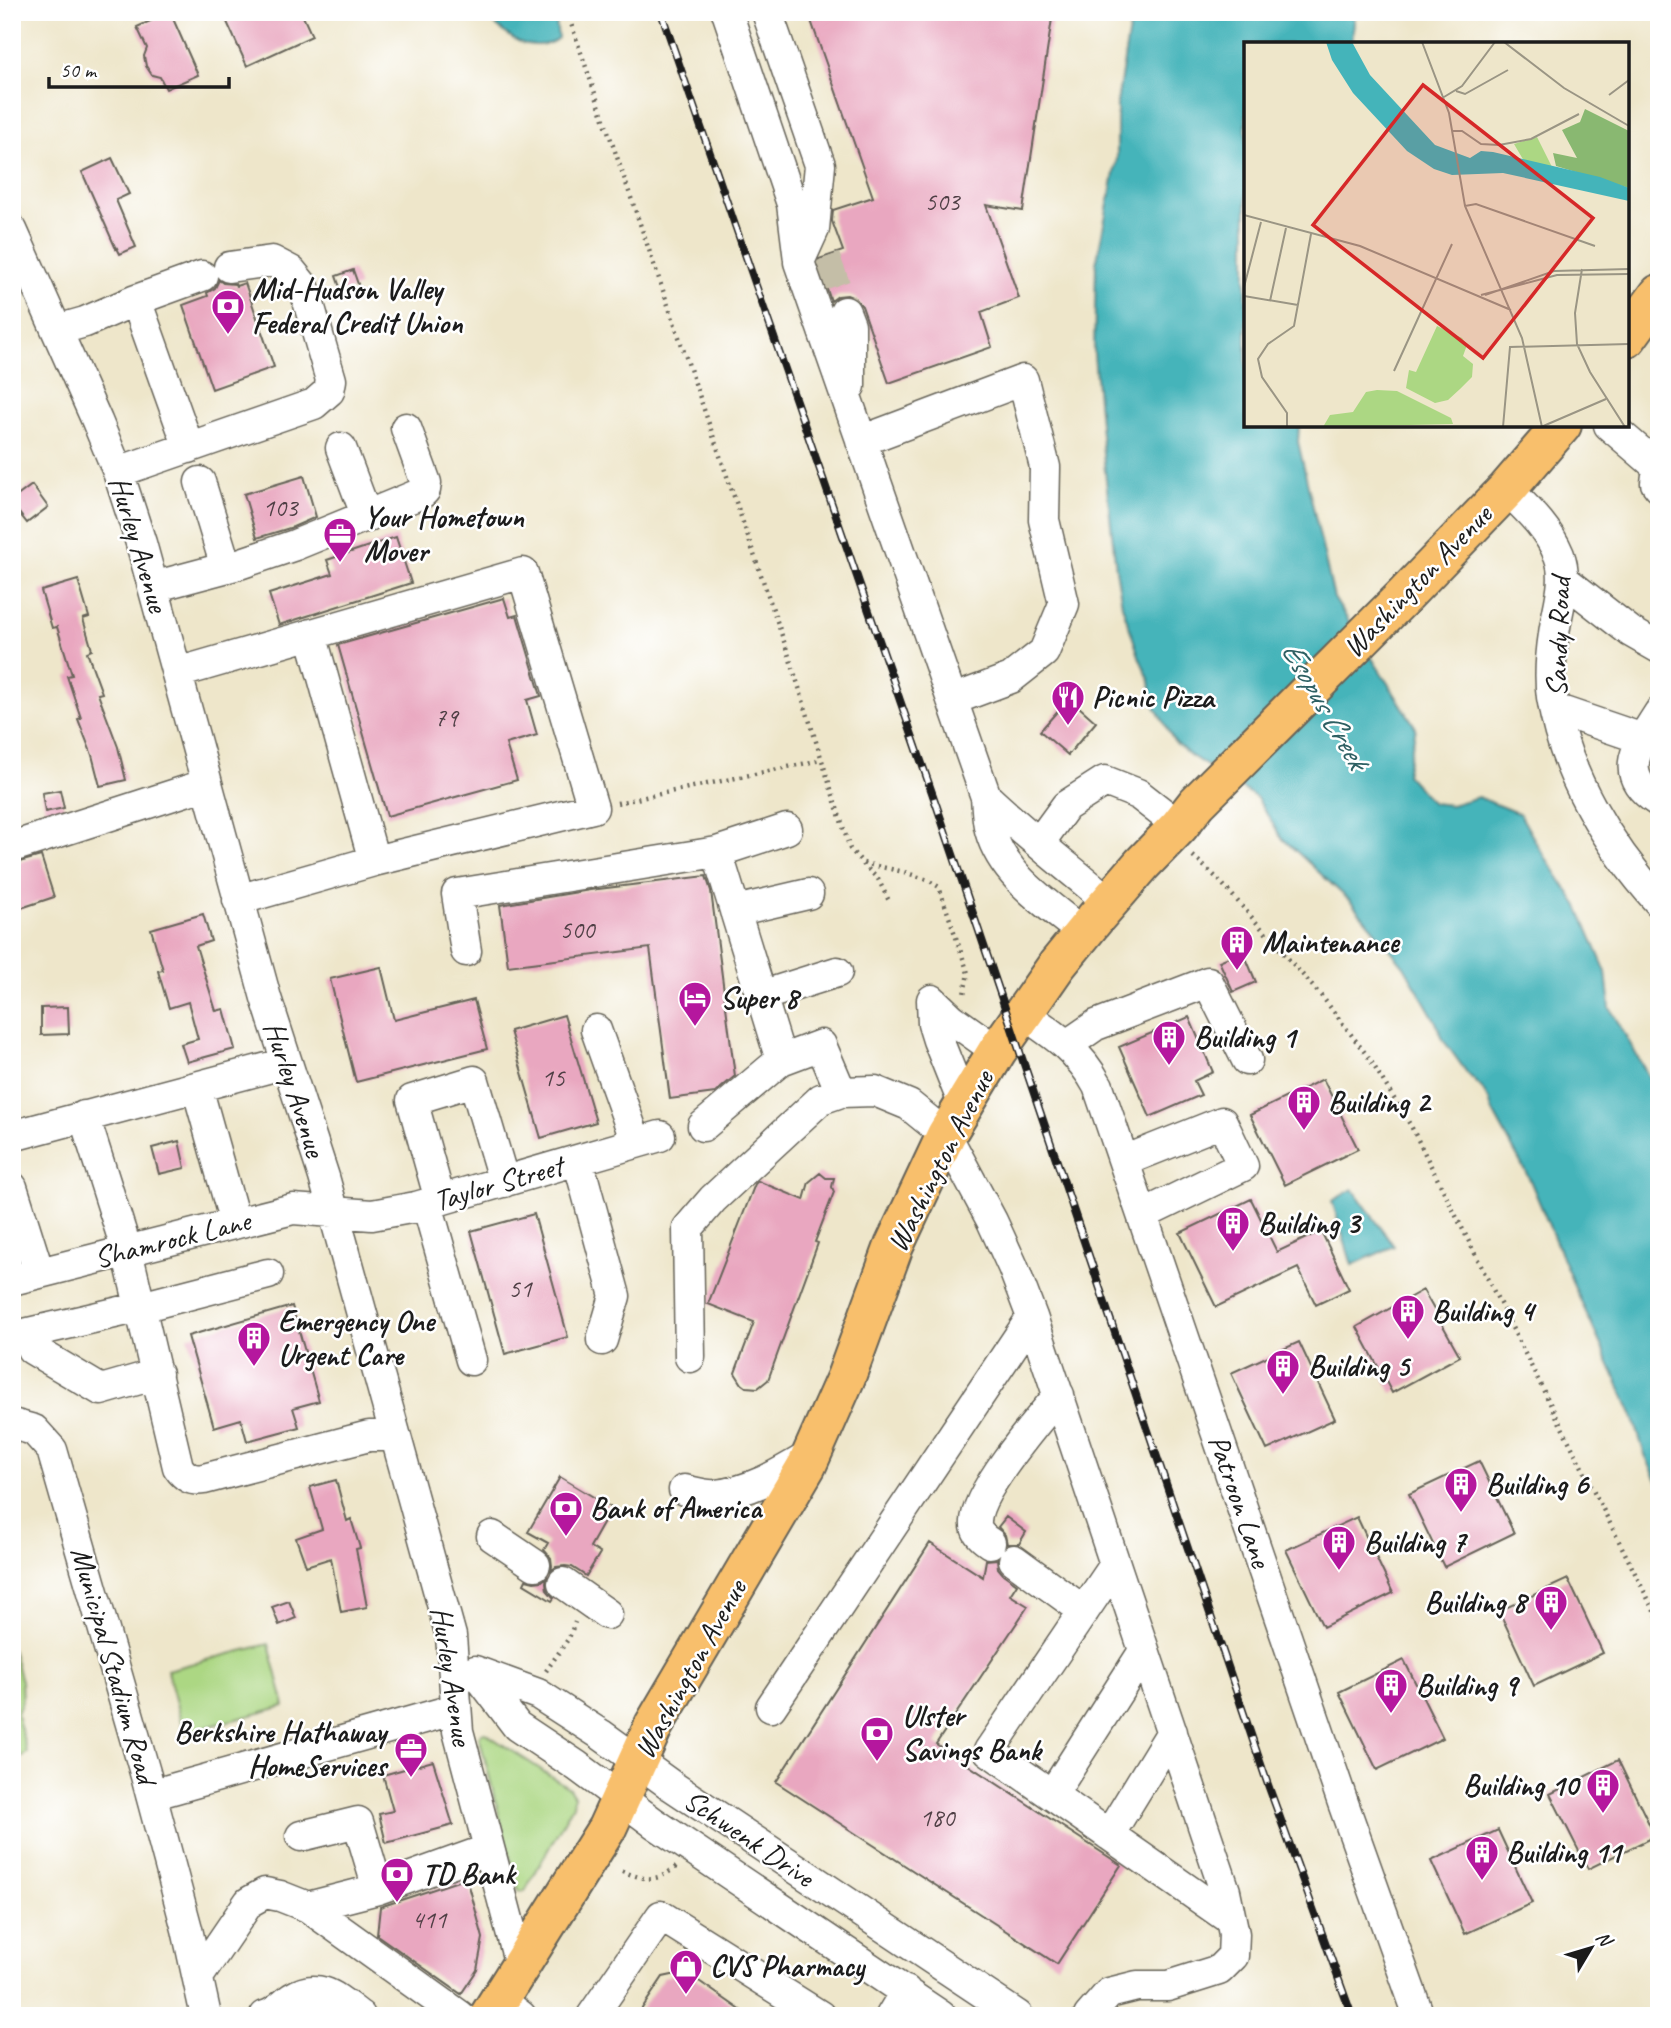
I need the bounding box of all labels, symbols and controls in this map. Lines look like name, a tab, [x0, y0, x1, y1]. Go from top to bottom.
inset map	[1244, 42, 1629, 427]
scale bar	[49, 46, 229, 90]
text: 50 m	[60, 57, 98, 83]
house number: 503	[924, 185, 962, 218]
place label: Mid-Hudson Valley Federal Credit Union	[252, 270, 464, 342]
bank icon: Mid-Hudson Valley Federal Credit Union	[209, 287, 247, 336]
street label: Hurley Avenue	[100, 471, 178, 619]
house number: 103	[262, 491, 300, 524]
street label: Washington Avenue	[1334, 495, 1501, 666]
place label: Your Hometown Mover	[364, 498, 525, 570]
office icon: Your Hometown Mover	[321, 515, 359, 564]
street label: Sandy Road	[1537, 572, 1579, 698]
water label: Esopus Creek	[1272, 634, 1381, 781]
restaurant icon: Picnic Pizza	[1049, 678, 1087, 727]
place label: Picnic Pizza	[1092, 678, 1216, 716]
house number: 79	[434, 701, 460, 734]
house number: 500	[559, 913, 597, 946]
building icon: Maintenance	[1218, 923, 1256, 972]
place label: Maintenance	[1262, 923, 1401, 961]
hotel icon: Super 8	[676, 979, 714, 1028]
place label: Super 8	[720, 979, 802, 1017]
street label: Hurley Avenue	[255, 1017, 335, 1164]
building icon: Building 1	[1150, 1018, 1188, 1067]
place label: Building 1	[1194, 1018, 1299, 1056]
house number: 15	[541, 1061, 566, 1094]
street label: Washington Avenue	[878, 1062, 1003, 1258]
building icon: Building 2	[1285, 1083, 1323, 1132]
place label: Building 2	[1328, 1083, 1432, 1121]
street label: Taylor Street	[429, 1145, 571, 1220]
street label: Shamrock Lane	[90, 1201, 256, 1277]
building icon: Building 3	[1214, 1204, 1252, 1253]
place label: Building 3	[1258, 1204, 1362, 1242]
house number: 51	[508, 1272, 533, 1305]
building icon: Building 4	[1389, 1292, 1427, 1341]
place label: Building 4	[1432, 1292, 1537, 1330]
place label: Emergency One Urgent Care	[278, 1302, 437, 1374]
building icon: Emergency One Urgent Care	[235, 1319, 273, 1368]
building icon: Building 5	[1264, 1347, 1302, 1396]
place label: Building 5	[1308, 1347, 1412, 1385]
street label: Patroon Lane	[1200, 1430, 1281, 1574]
building icon: Building 6	[1442, 1465, 1480, 1514]
place label: Building 6	[1486, 1465, 1590, 1503]
bank icon: Bank of America	[547, 1489, 585, 1538]
place label: Bank of America	[590, 1489, 764, 1527]
building icon: Building 7	[1320, 1523, 1358, 1572]
place label: Building 7	[1364, 1523, 1469, 1561]
street label: Municipal Stadium Road	[62, 1542, 167, 1792]
street label: Washington Avenue	[625, 1571, 756, 1765]
place label: Building 8	[1425, 1583, 1529, 1621]
building icon: Building 8	[1532, 1583, 1570, 1632]
street label: Hurley Avenue	[422, 1604, 482, 1750]
building icon: Building 9	[1372, 1666, 1410, 1715]
place label: Building 9	[1416, 1666, 1521, 1704]
place label: Ulster Savings Bank	[902, 1697, 1044, 1769]
place label: Berkshire Hathaway HomeServices	[174, 1713, 389, 1785]
bank icon: Ulster Savings Bank	[858, 1714, 896, 1763]
office icon: Berkshire Hathaway HomeServices	[392, 1730, 430, 1779]
place label: Building 10	[1463, 1766, 1581, 1804]
building icon: Building 10	[1584, 1766, 1622, 1815]
street label: Schwenk Drive	[677, 1781, 823, 1897]
house number: 180	[919, 1801, 957, 1834]
building icon: Building 11	[1463, 1833, 1501, 1882]
place label: Building 11	[1506, 1833, 1624, 1871]
bank icon: TD Bank	[378, 1855, 416, 1904]
place label: TD Bank	[422, 1855, 517, 1893]
house number: 411	[411, 1903, 448, 1936]
north arrow	[1556, 1912, 1626, 1982]
text: N	[1591, 1926, 1619, 1953]
shop icon: CVS Pharmacy	[667, 1947, 705, 1996]
place label: CVS Pharmacy	[710, 1947, 867, 1986]

